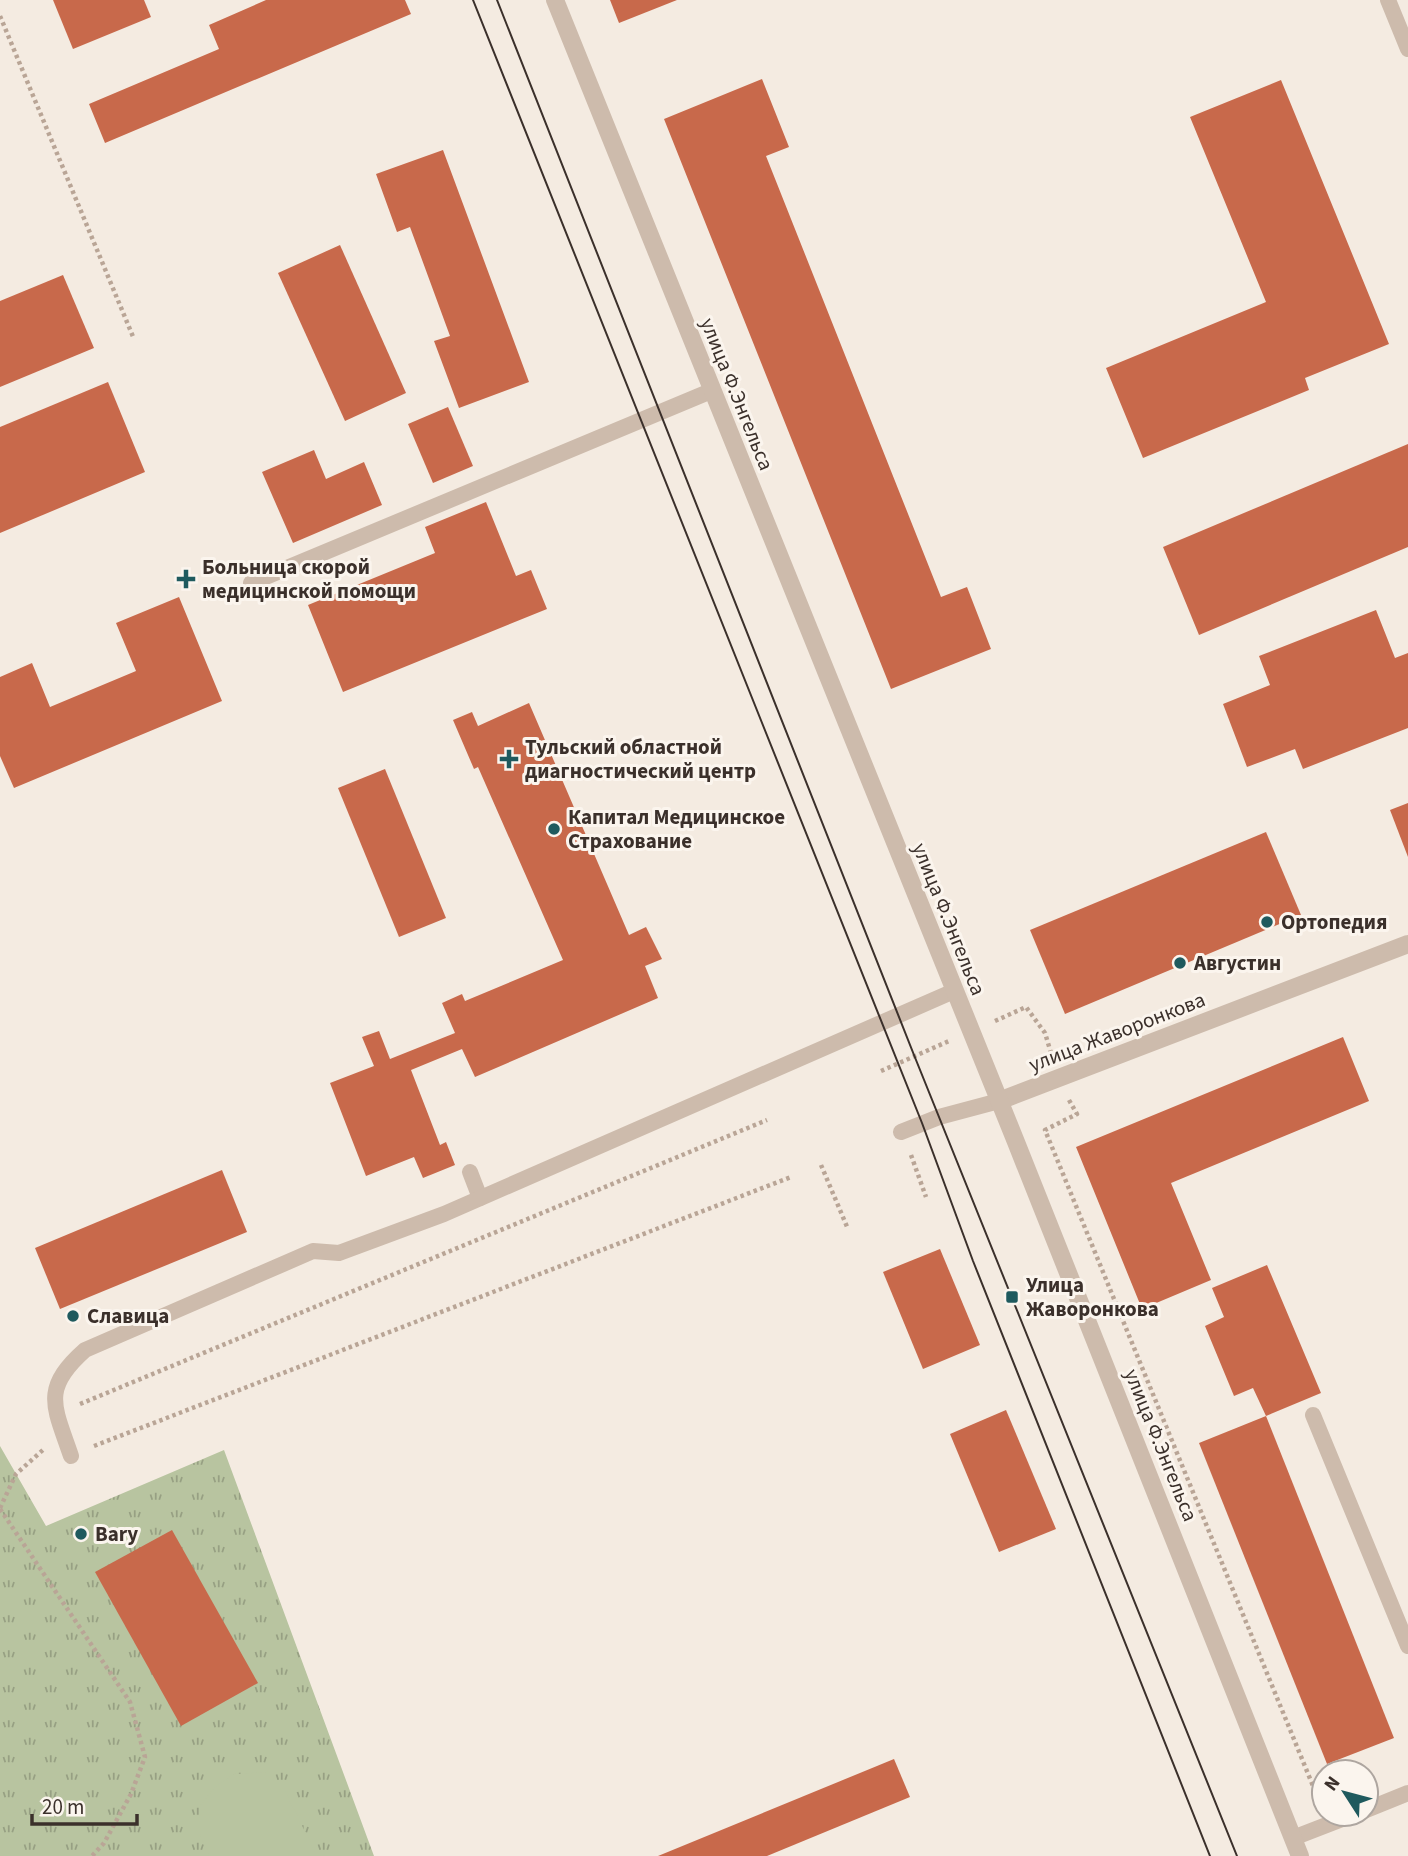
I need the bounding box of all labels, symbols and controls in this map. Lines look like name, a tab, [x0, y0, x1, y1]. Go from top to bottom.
street label: улица Ф.Энгельса	[693, 313, 781, 475]
place label: Больница скорой медицинской помощи	[202, 552, 416, 606]
marker: Больница скорой медицинской помощи	[176, 569, 196, 589]
place label: Тульский областной диагностический центр	[525, 732, 756, 786]
marker: Тульский областной диагностический центр	[499, 749, 519, 769]
place label: Капитал Медицинское Страхование	[568, 802, 785, 856]
marker: Капитал Медицинское Страхование	[546, 821, 562, 837]
street label: улица Ф.Энгельса	[905, 838, 993, 1000]
place label: Ортопедия	[1281, 907, 1387, 937]
marker: Ортопедия	[1259, 914, 1275, 930]
place label: Августин	[1193, 948, 1281, 978]
marker: Августин	[1172, 955, 1188, 971]
street label: улица Жаворонкова	[1024, 985, 1210, 1079]
place label: Улица Жаворонкова	[1026, 1270, 1159, 1324]
marker: Улица Жаворонкова	[1004, 1289, 1020, 1305]
place label: Славица	[87, 1301, 169, 1331]
marker: Славица	[65, 1308, 81, 1324]
street label: улица Ф.Энгельса	[1117, 1364, 1205, 1526]
place label: Bary	[95, 1519, 138, 1549]
marker: Bary	[73, 1526, 89, 1542]
north arrow	[1310, 1758, 1380, 1828]
text: N	[1318, 1771, 1347, 1797]
scale bar	[32, 1783, 136, 1827]
text: 20 m	[42, 1792, 84, 1822]

